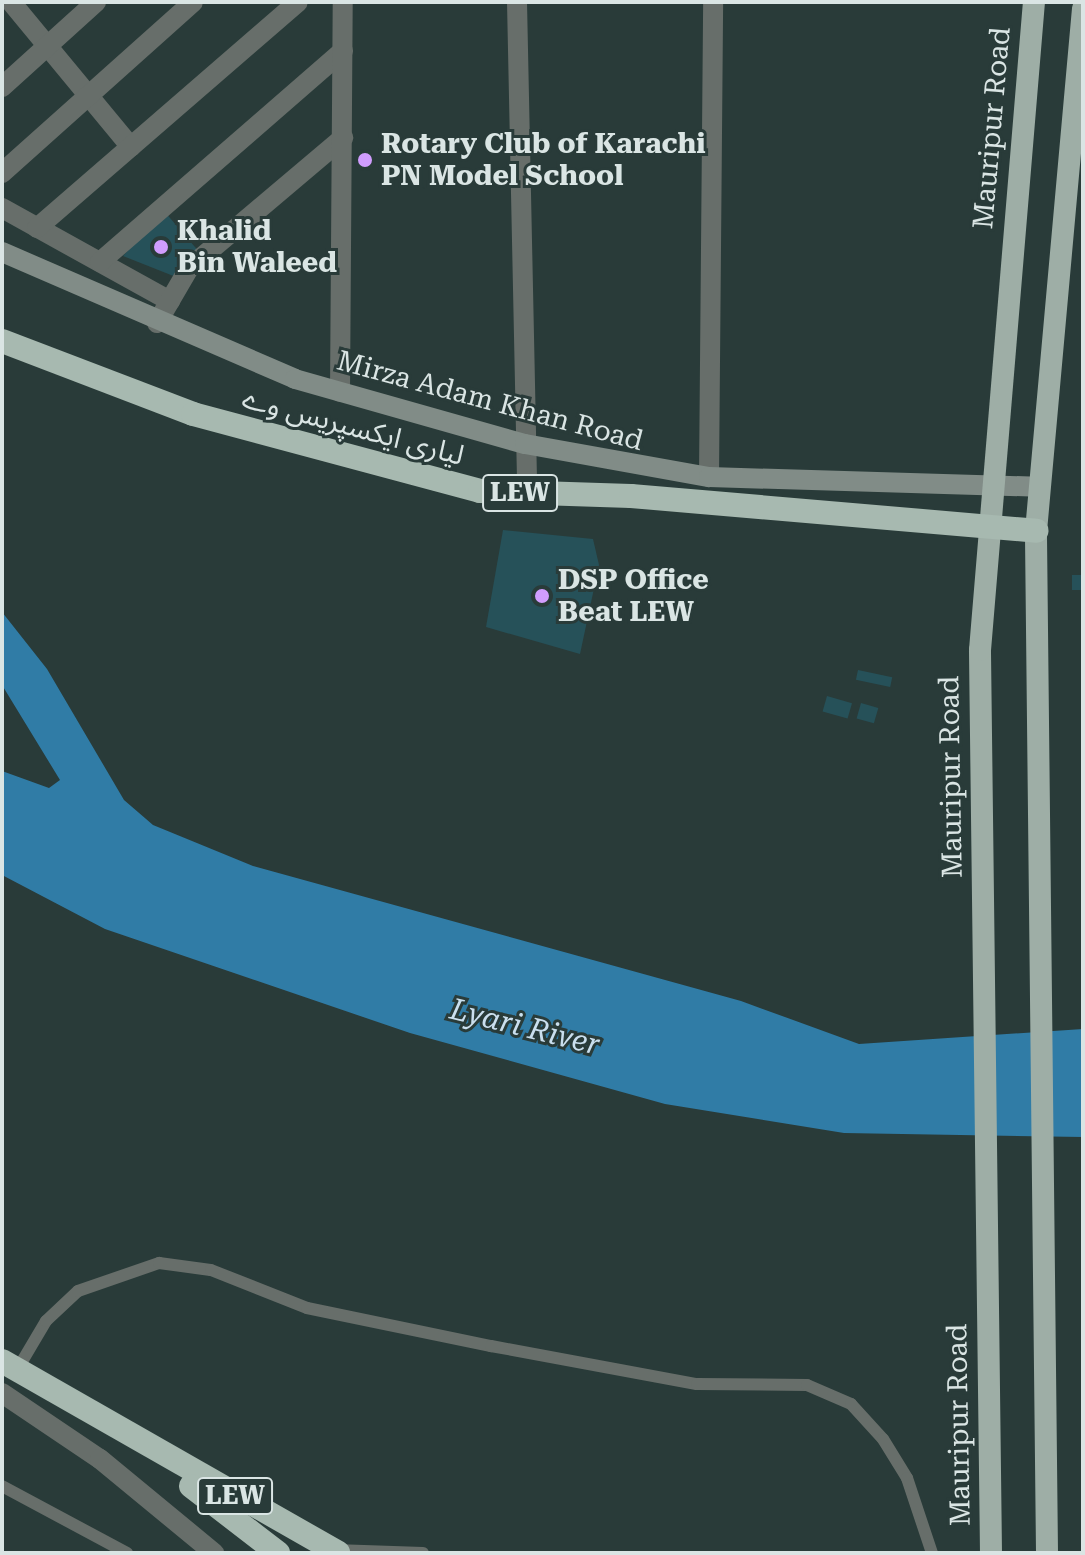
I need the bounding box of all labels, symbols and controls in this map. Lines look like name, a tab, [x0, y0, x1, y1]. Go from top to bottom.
street label: Mauripur Road	[966, 26, 1018, 230]
place label: Rotary Club of Karachi PN Model School	[381, 127, 706, 193]
marker: Rotary Club of Karachi PN Model School	[356, 151, 374, 169]
place label: Khalid Bin Waleed	[177, 214, 337, 280]
marker: Khalid Bin Waleed	[152, 238, 170, 256]
street label: Mirza Adam Khan Road	[333, 344, 647, 458]
street label: لیاری ایکسپریس وے	[238, 381, 468, 473]
road number: LEW	[482, 471, 558, 515]
place label: DSP Office Beat LEW	[558, 563, 709, 629]
marker: DSP Office Beat LEW	[533, 587, 551, 605]
street label: Mauripur Road	[932, 675, 970, 879]
water label: Lyari River	[446, 991, 604, 1063]
street label: Mauripur Road	[940, 1323, 978, 1527]
road number: LEW	[197, 1474, 273, 1518]

